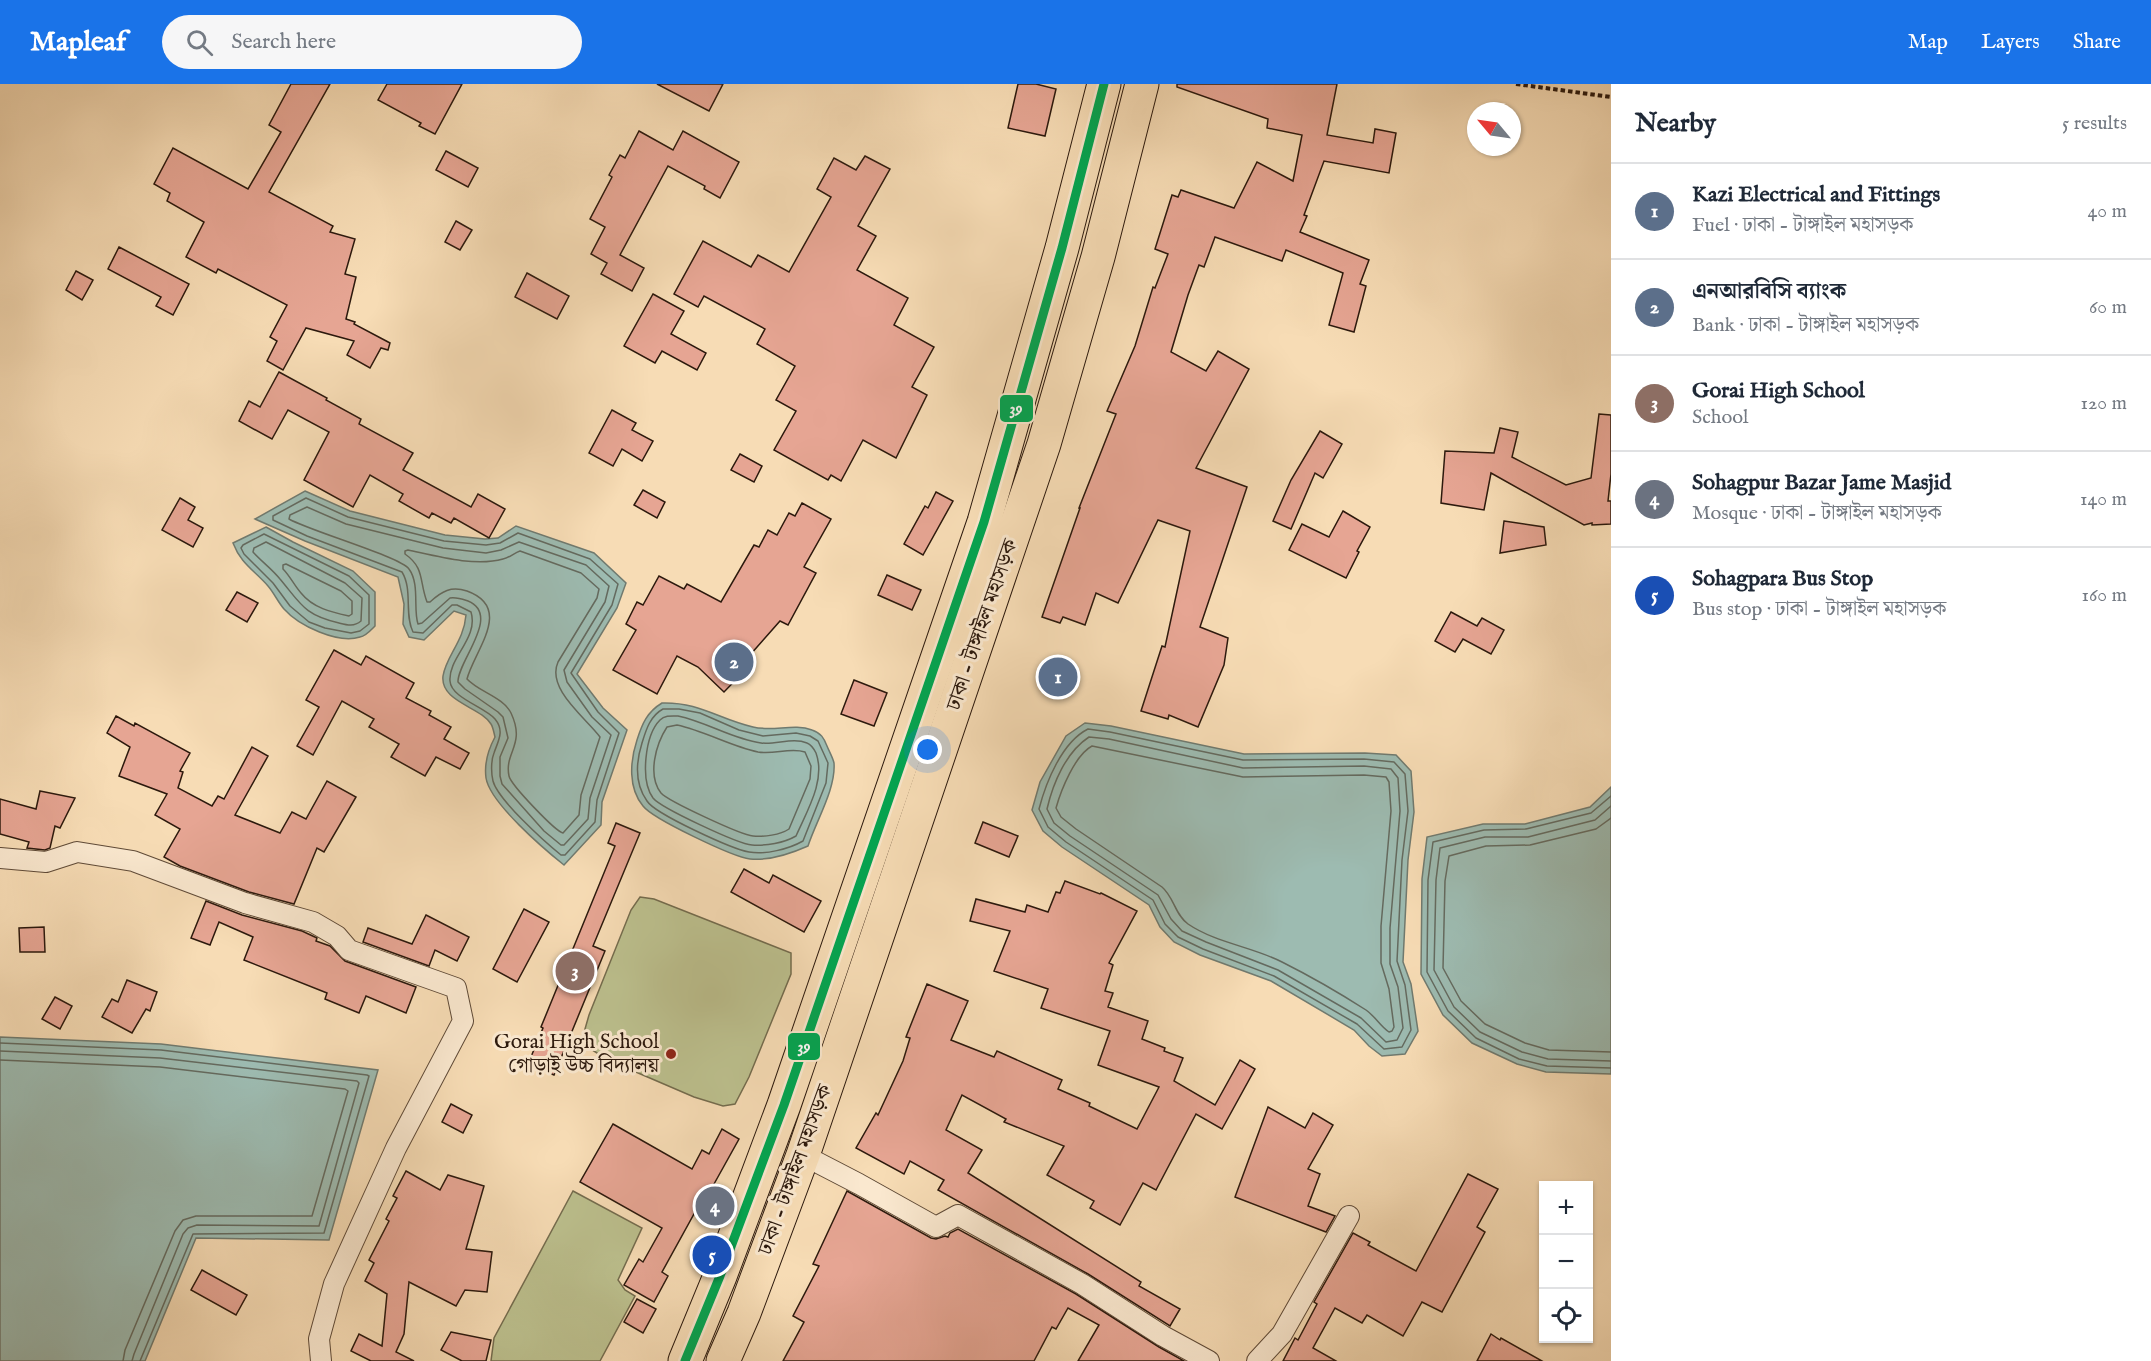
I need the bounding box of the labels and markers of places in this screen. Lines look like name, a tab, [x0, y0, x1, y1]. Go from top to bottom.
pin: 2	[714, 640, 754, 684]
pin: 1	[1038, 654, 1078, 700]
pin: 3	[556, 948, 594, 994]
place label: Gorai High School গোড়াই উচ্চ বিদ্যালয়	[494, 1029, 660, 1080]
marker: Gorai High School গোড়াই উচ্চ বিদ্যালয়	[664, 1047, 678, 1061]
pin: 4	[696, 1184, 734, 1228]
pin: 5	[692, 1232, 732, 1278]

